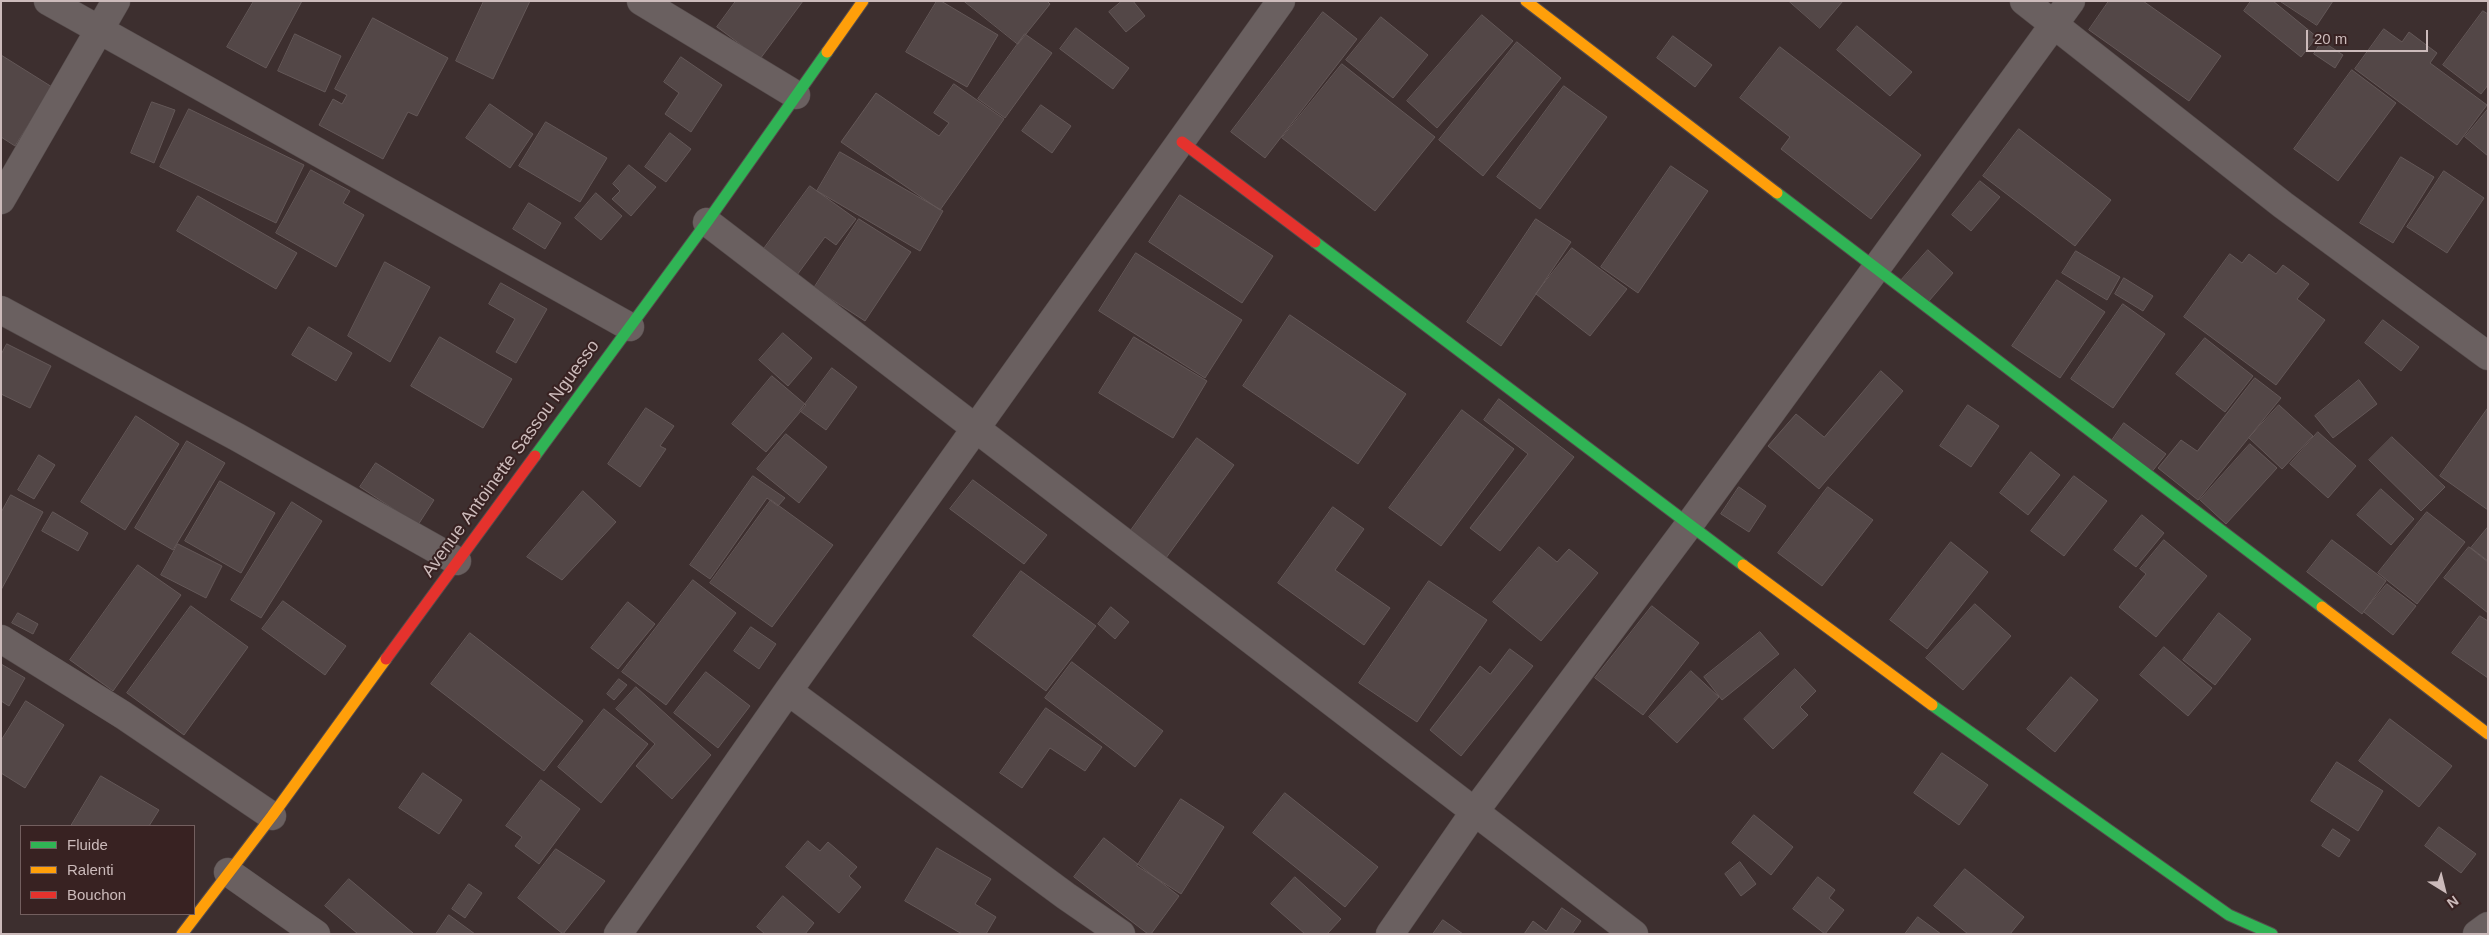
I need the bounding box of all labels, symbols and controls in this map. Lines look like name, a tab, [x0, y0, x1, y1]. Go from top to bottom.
scale bar	[2309, 20, 2432, 52]
text: 20 m	[2314, 30, 2347, 47]
street label: Avenue Antoinette Sassou Nguesso	[418, 336, 604, 582]
legend	[20, 825, 195, 915]
text: Fluide	[67, 836, 108, 853]
text: Ralenti	[67, 861, 114, 878]
north arrow	[2419, 865, 2469, 915]
text: Bouchon	[67, 886, 126, 903]
text: N	[2444, 893, 2462, 912]

